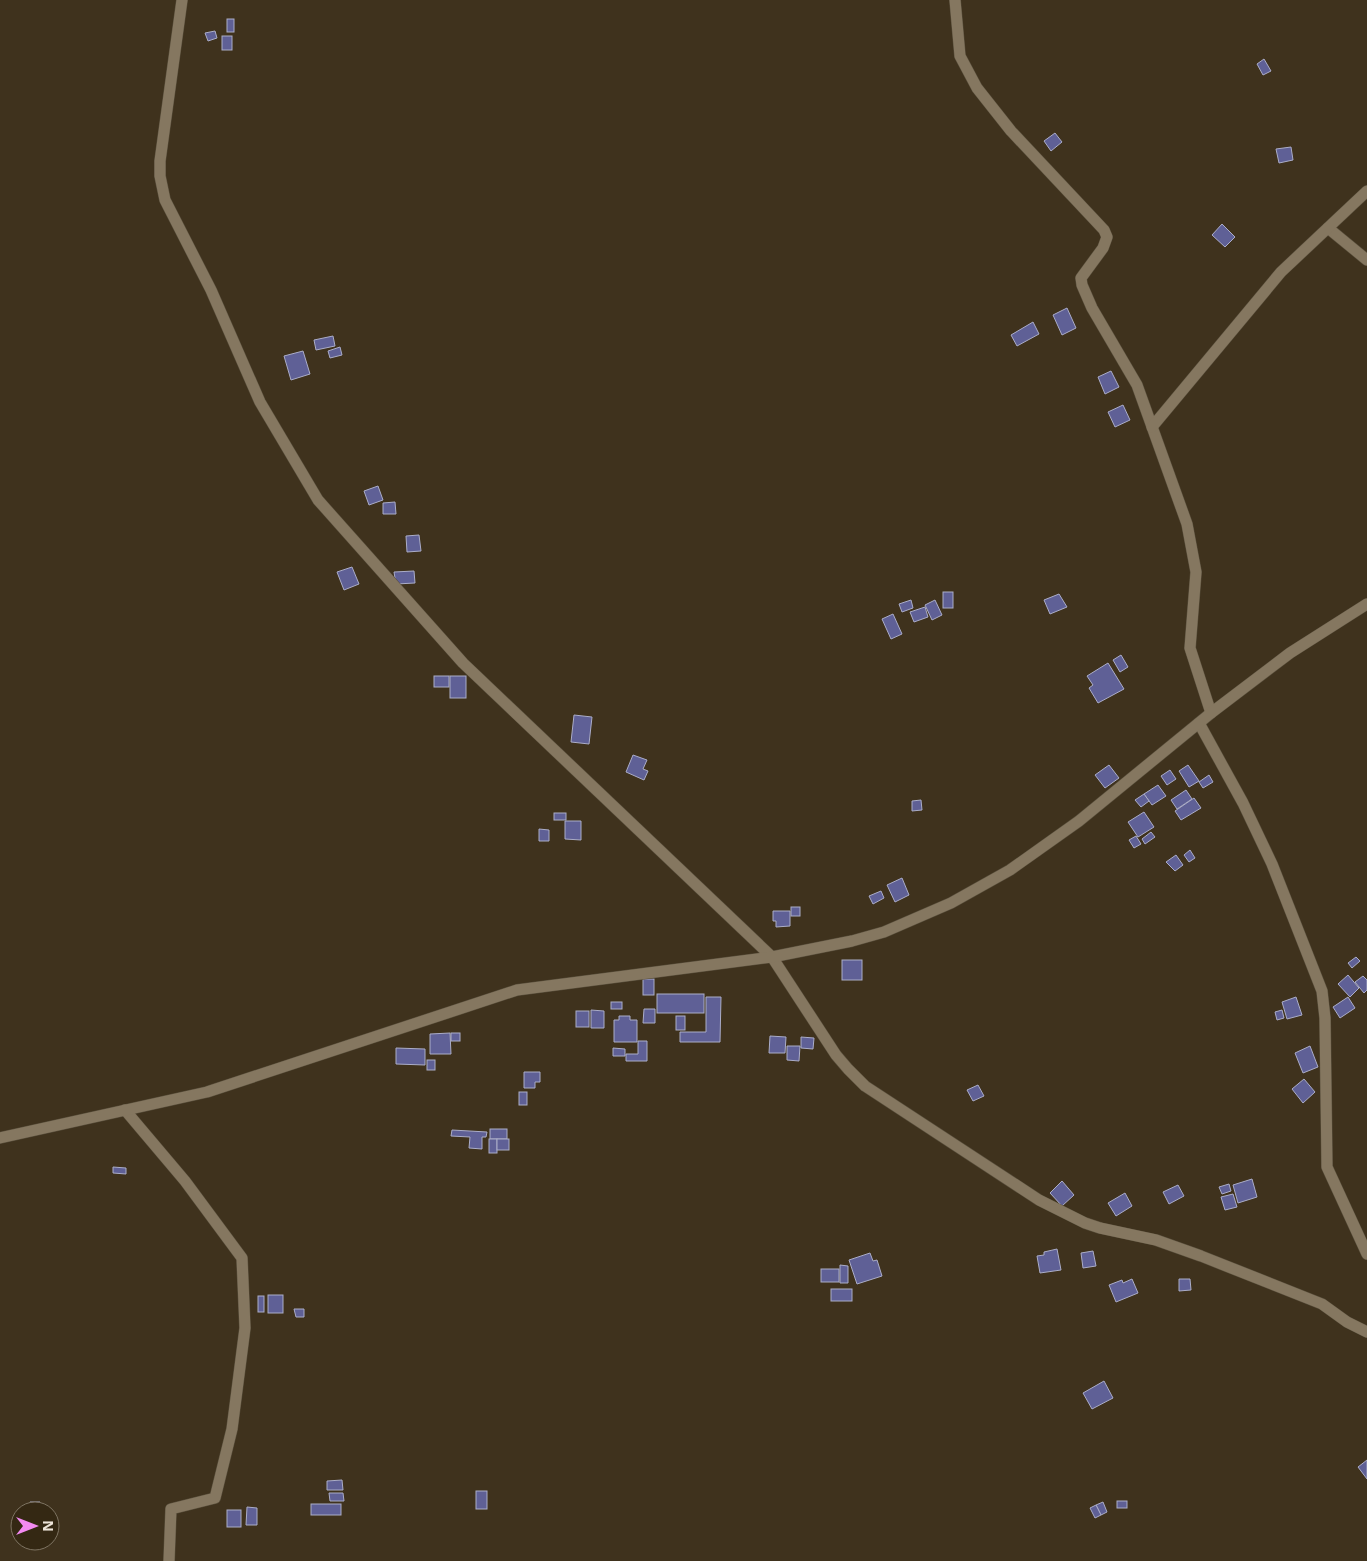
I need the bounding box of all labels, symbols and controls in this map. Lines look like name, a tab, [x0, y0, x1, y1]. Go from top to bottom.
north arrow	[10, 1501, 60, 1551]
text: N	[39, 1520, 58, 1532]

